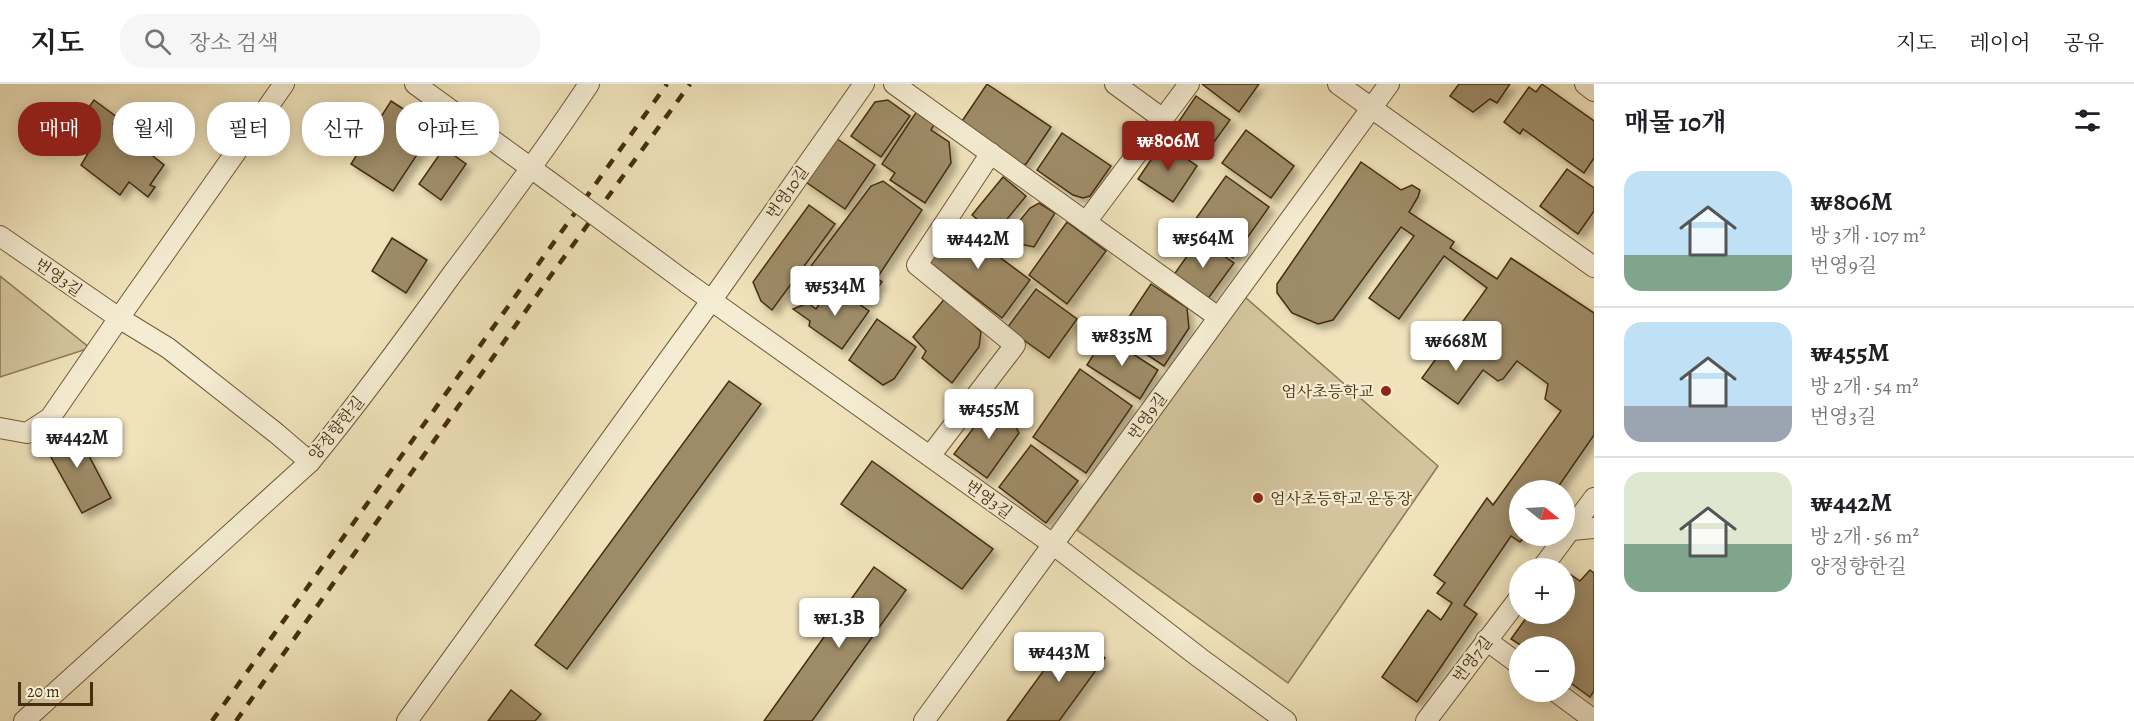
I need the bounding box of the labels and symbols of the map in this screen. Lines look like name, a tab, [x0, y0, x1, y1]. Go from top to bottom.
pin: ₩806M	[1126, 121, 1210, 172]
street label: 번영10길	[761, 162, 814, 224]
pin: ₩564M	[1161, 218, 1245, 269]
pin: ₩442M	[936, 219, 1020, 270]
street label: 번영3길	[30, 254, 86, 302]
pin: ₩534M	[793, 266, 877, 317]
pin: ₩835M	[1080, 316, 1164, 367]
pin: ₩668M	[1414, 321, 1498, 372]
place label: 엄사초등학교	[1281, 381, 1374, 403]
marker: 엄사초등학교	[1379, 384, 1393, 398]
street label: 번영9길	[1123, 388, 1172, 445]
pin: ₩455M	[947, 389, 1031, 440]
street label: 양정향한길	[304, 392, 370, 466]
pin: ₩442M	[35, 418, 119, 469]
street label: 번영3길	[960, 475, 1016, 524]
north arrow	[1509, 480, 1575, 546]
place label: 엄사초등학교 운동장	[1270, 488, 1413, 510]
marker: 엄사초등학교 운동장	[1251, 491, 1265, 505]
pin: ₩1.3B	[797, 598, 881, 649]
pin: ₩443M	[1017, 632, 1101, 683]
street label: 번영7길	[1448, 632, 1498, 687]
scale bar	[18, 679, 93, 706]

